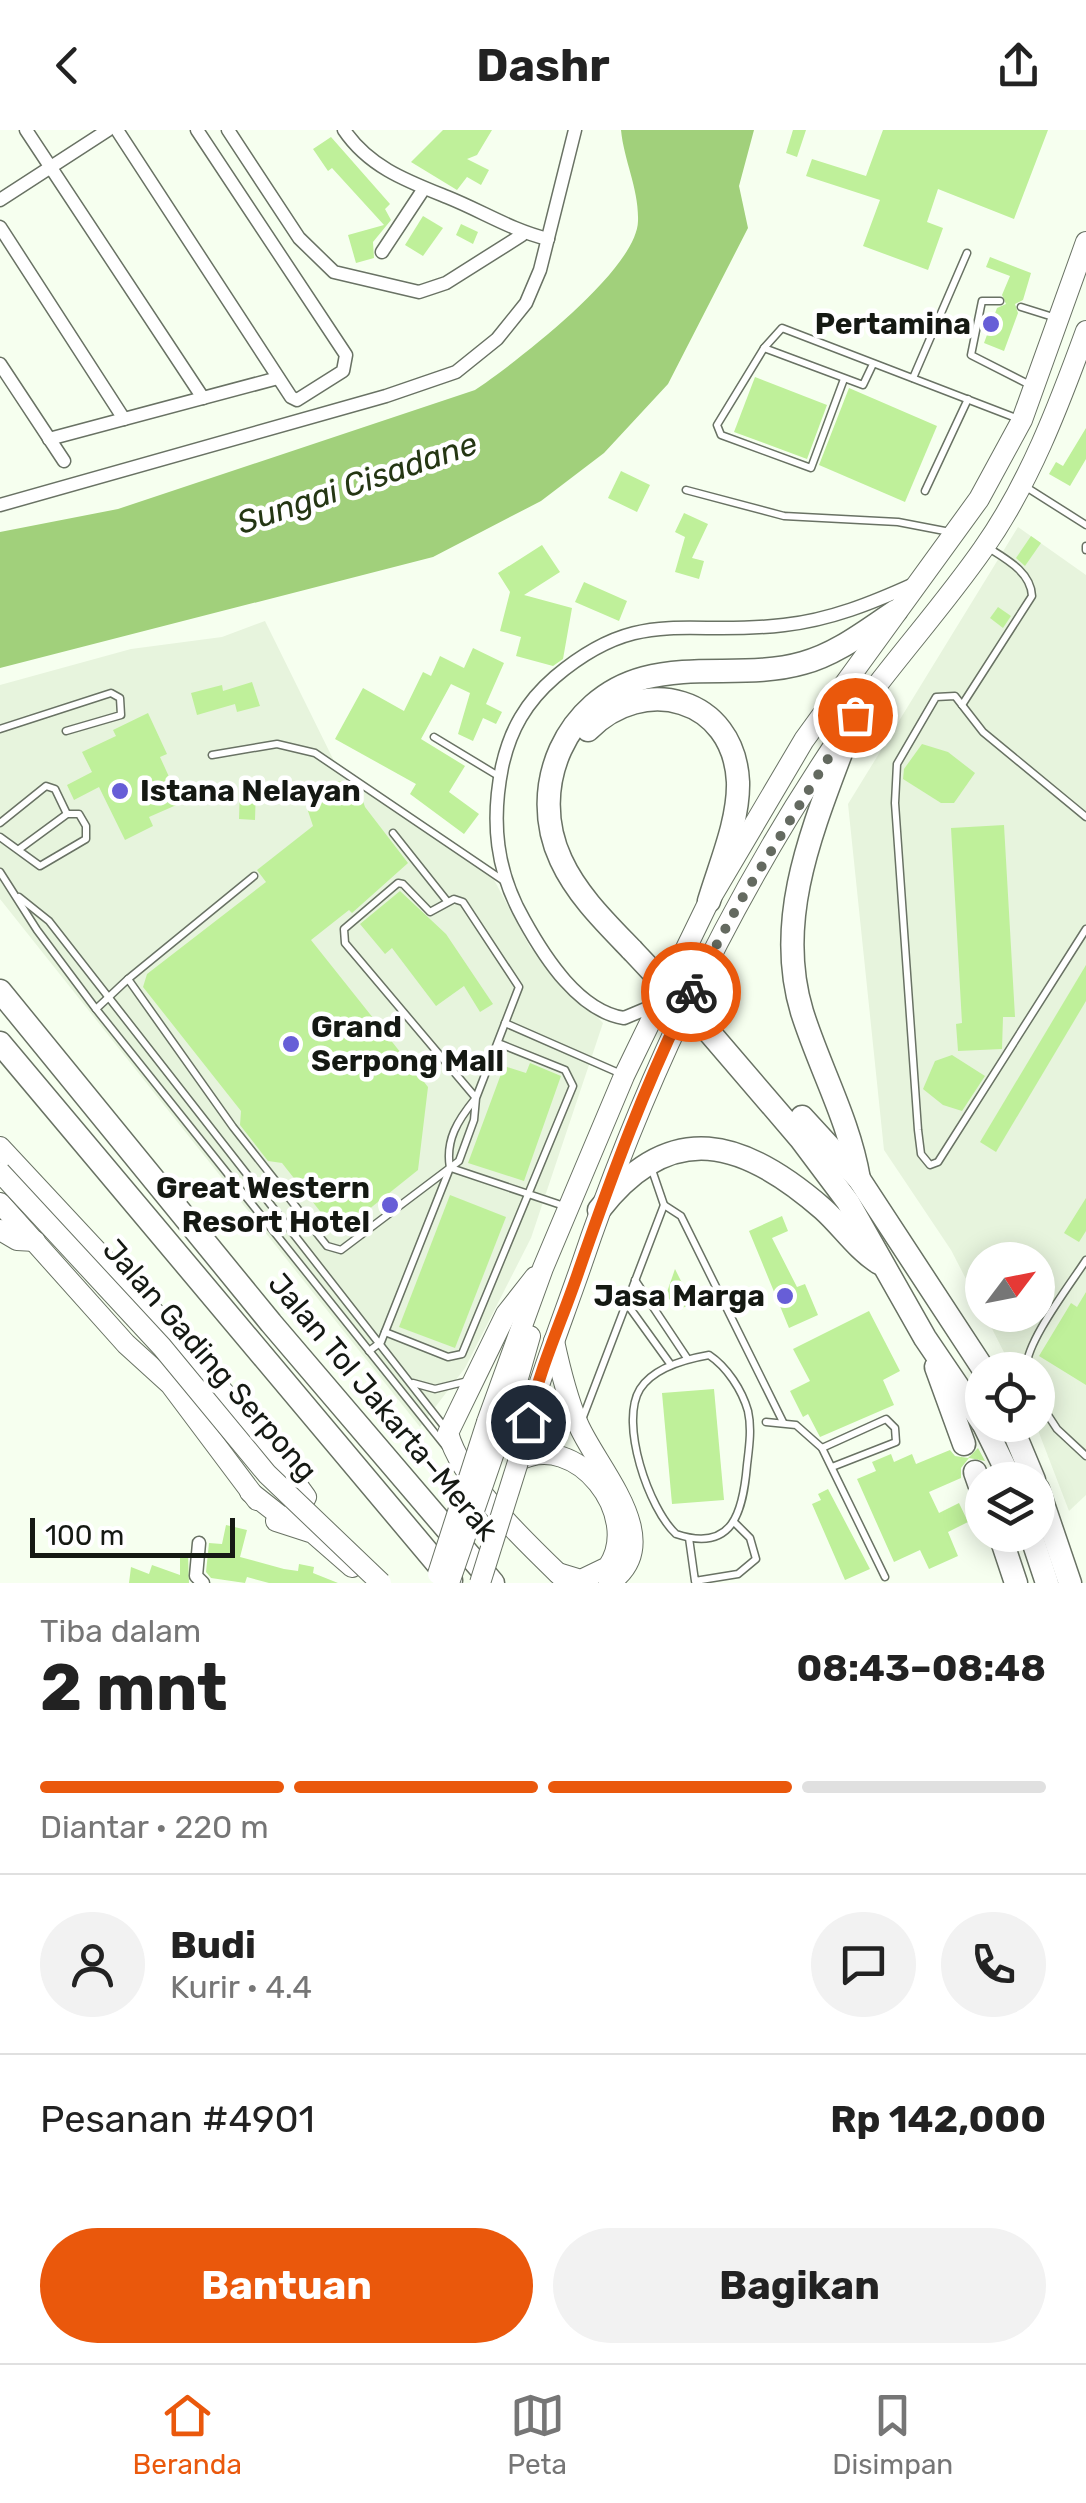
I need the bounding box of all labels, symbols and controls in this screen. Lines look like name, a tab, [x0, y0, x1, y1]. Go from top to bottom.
icon: back	[40, 38, 95, 93]
icon: share	[991, 38, 1046, 93]
text: Dashr	[476, 39, 610, 92]
place label: Pertamina	[815, 306, 971, 342]
marker: Pertamina	[980, 313, 1002, 335]
water label: Sungai Cisadane	[232, 424, 482, 542]
pin	[813, 673, 898, 758]
icon: bag	[828, 688, 883, 743]
place label: Istana Nelayan	[140, 773, 361, 809]
marker: Istana Nelayan	[109, 780, 131, 802]
courier	[641, 942, 741, 1042]
icon: bike	[664, 965, 719, 1020]
place label: Grand Serpong Mall	[311, 1009, 504, 1079]
marker: Grand Serpong Mall	[280, 1033, 302, 1055]
place label: Great Western Resort Hotel	[156, 1170, 370, 1240]
marker: Great Western Resort Hotel	[379, 1194, 401, 1216]
street label: Jalan Gading Serpong	[95, 1232, 325, 1488]
north arrow	[965, 1242, 1055, 1332]
map controls	[965, 1242, 1055, 1552]
street label: Jalan Tol Jakarta–Merak	[261, 1266, 506, 1548]
place label: Jasa Marga	[594, 1278, 765, 1314]
marker: Jasa Marga	[774, 1285, 796, 1307]
button: locate	[965, 1352, 1055, 1442]
pin	[486, 1380, 571, 1465]
icon: home	[501, 1395, 556, 1450]
button: layers	[965, 1462, 1055, 1552]
scale bar	[30, 1513, 235, 1558]
text: 100 m	[45, 1519, 124, 1552]
text: Tiba dalam	[40, 1612, 201, 1650]
text: 08:43–08:48	[796, 1645, 1046, 1691]
text: 2 mnt	[40, 1649, 227, 1726]
text: Diantar · 220 m	[40, 1808, 269, 1846]
button: person	[40, 1912, 145, 2017]
button: chat	[811, 1912, 916, 2017]
button: phone	[941, 1912, 1046, 2017]
text: Budi	[170, 1922, 256, 1968]
text: Kurir · 4.4	[170, 1968, 312, 2006]
text: Pesanan #4901	[40, 2096, 315, 2142]
text: Rp 142,000	[830, 2096, 1046, 2142]
button: Bantuan	[40, 2228, 533, 2343]
button: Bagikan	[553, 2228, 1046, 2343]
tab: Beranda	[133, 2388, 242, 2481]
tab: Peta	[507, 2388, 567, 2481]
tab: Disimpan	[832, 2388, 953, 2481]

